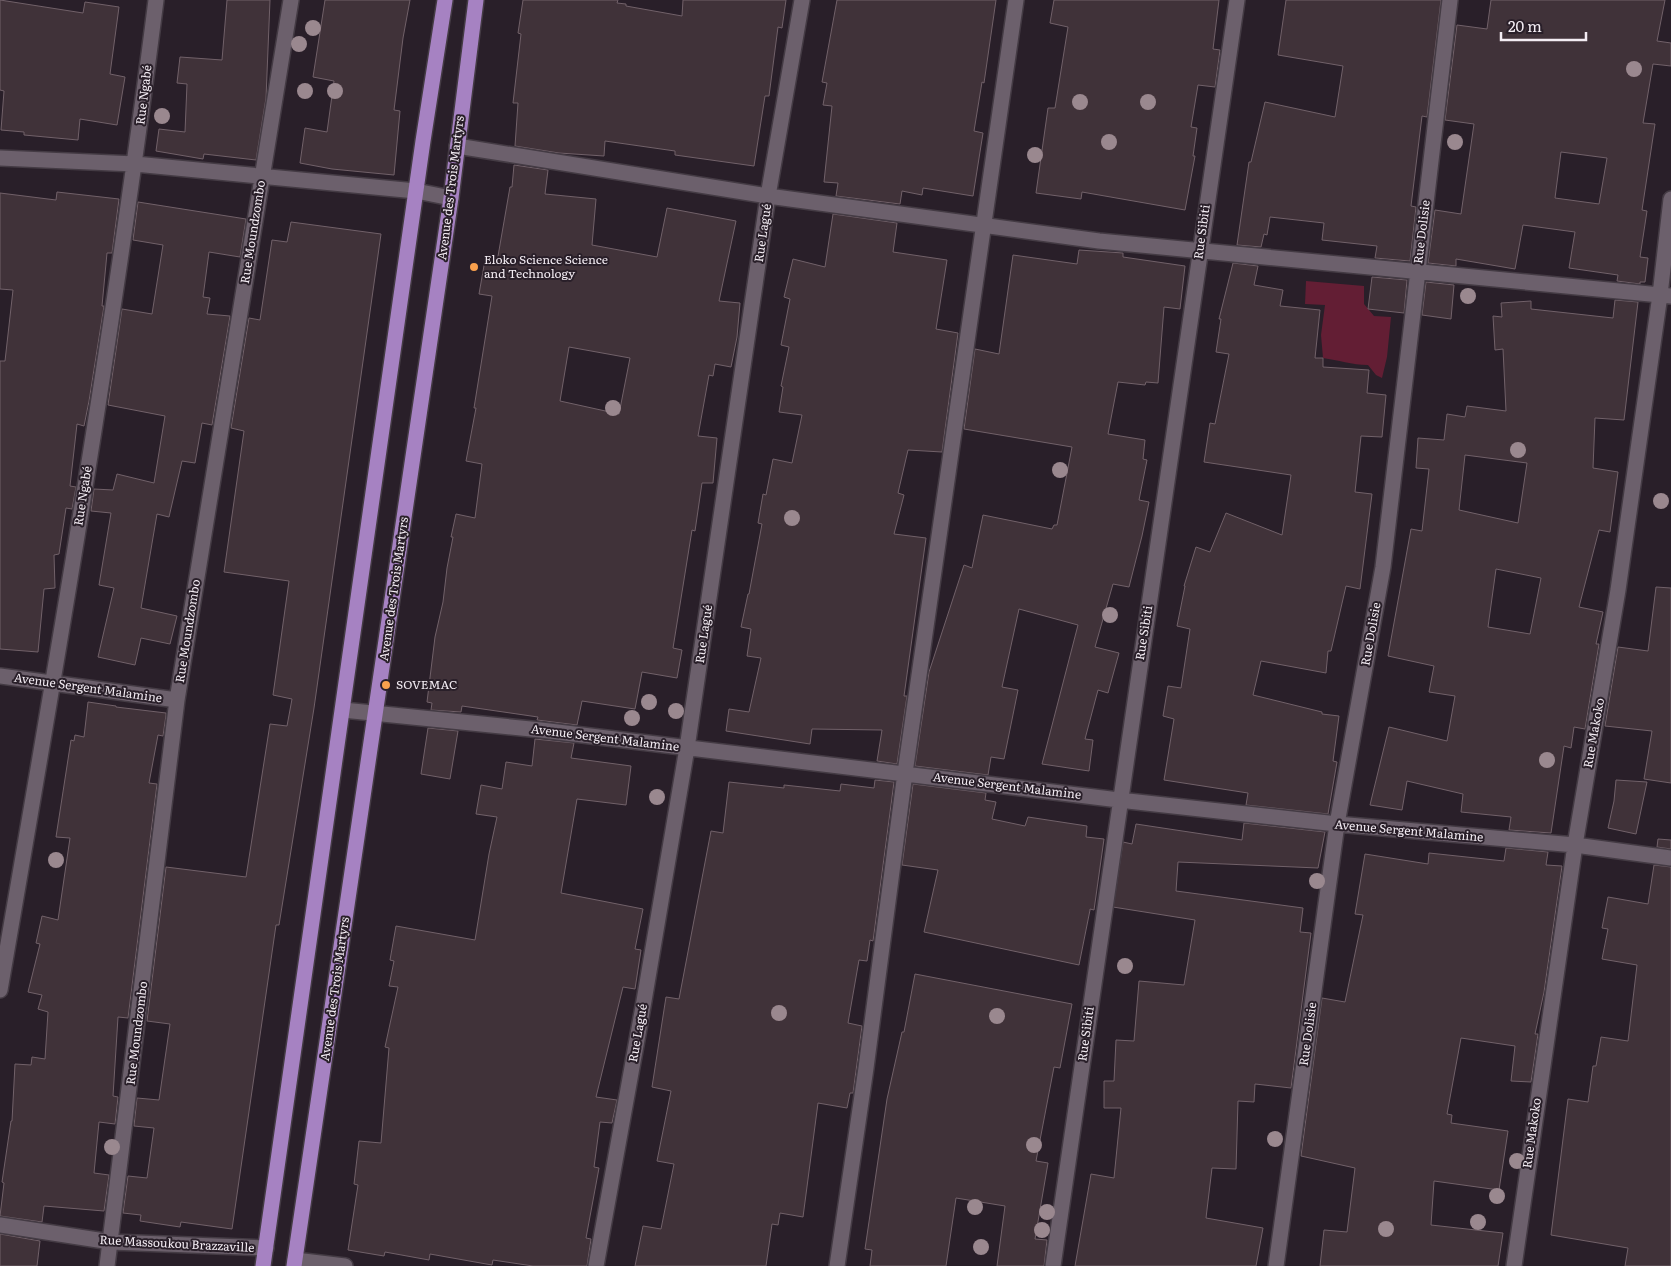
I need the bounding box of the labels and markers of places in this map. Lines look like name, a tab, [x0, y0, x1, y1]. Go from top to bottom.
place label: Eloko Science Science and Technology	[484, 250, 608, 282]
marker: Eloko Science Science and Technology	[468, 261, 480, 273]
place label: SOVEMAC	[396, 675, 457, 693]
marker: SOVEMAC	[380, 679, 392, 691]

